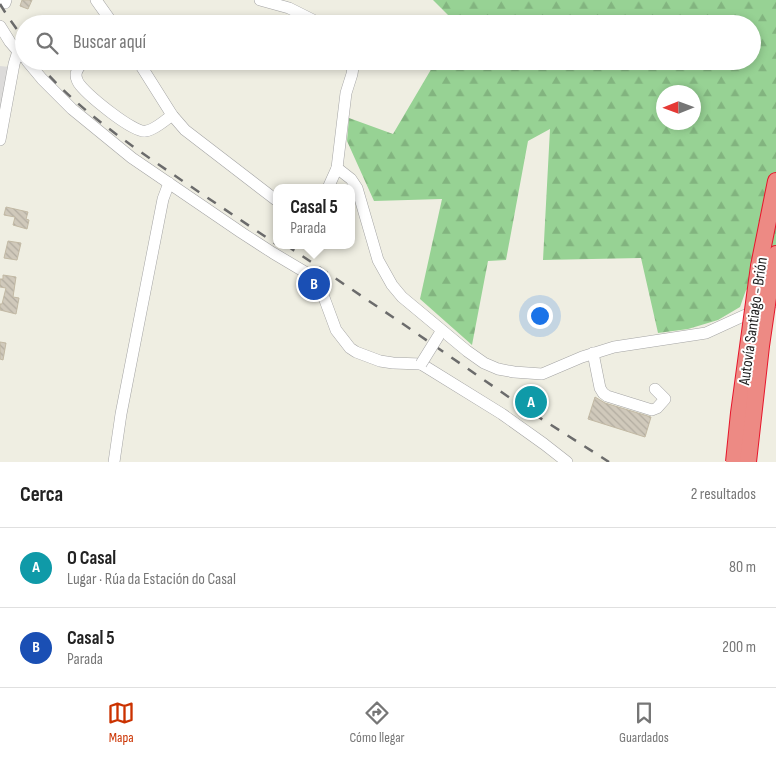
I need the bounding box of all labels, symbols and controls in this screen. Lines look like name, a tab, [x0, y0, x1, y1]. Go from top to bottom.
search box	[15, 15, 761, 70]
icon: search	[33, 29, 61, 57]
text: Buscar aquí	[73, 31, 146, 54]
north arrow	[656, 85, 701, 130]
popup	[273, 184, 355, 249]
text: Casal 5	[290, 196, 338, 219]
text: Parada	[290, 219, 326, 238]
street label: Autovía Santiago - Brión	[735, 256, 772, 387]
pin: B	[298, 265, 330, 303]
your location	[527, 303, 553, 329]
pin: A	[515, 383, 547, 421]
text: Cerca	[20, 482, 63, 507]
text: 2 resultados	[691, 485, 756, 504]
text: O Casal	[67, 547, 116, 570]
text: A	[32, 558, 40, 577]
text: 80 m	[729, 558, 756, 577]
text: Lugar · Rúa da Estación do Casal	[67, 570, 236, 589]
text: Casal 5	[67, 627, 115, 650]
text: B	[32, 638, 40, 657]
text: 200 m	[722, 638, 756, 657]
text: Parada	[67, 650, 103, 669]
tab: Mapa	[107, 699, 135, 746]
tab: Cómo llegar	[349, 699, 405, 746]
tab: Guardados	[619, 699, 669, 746]

